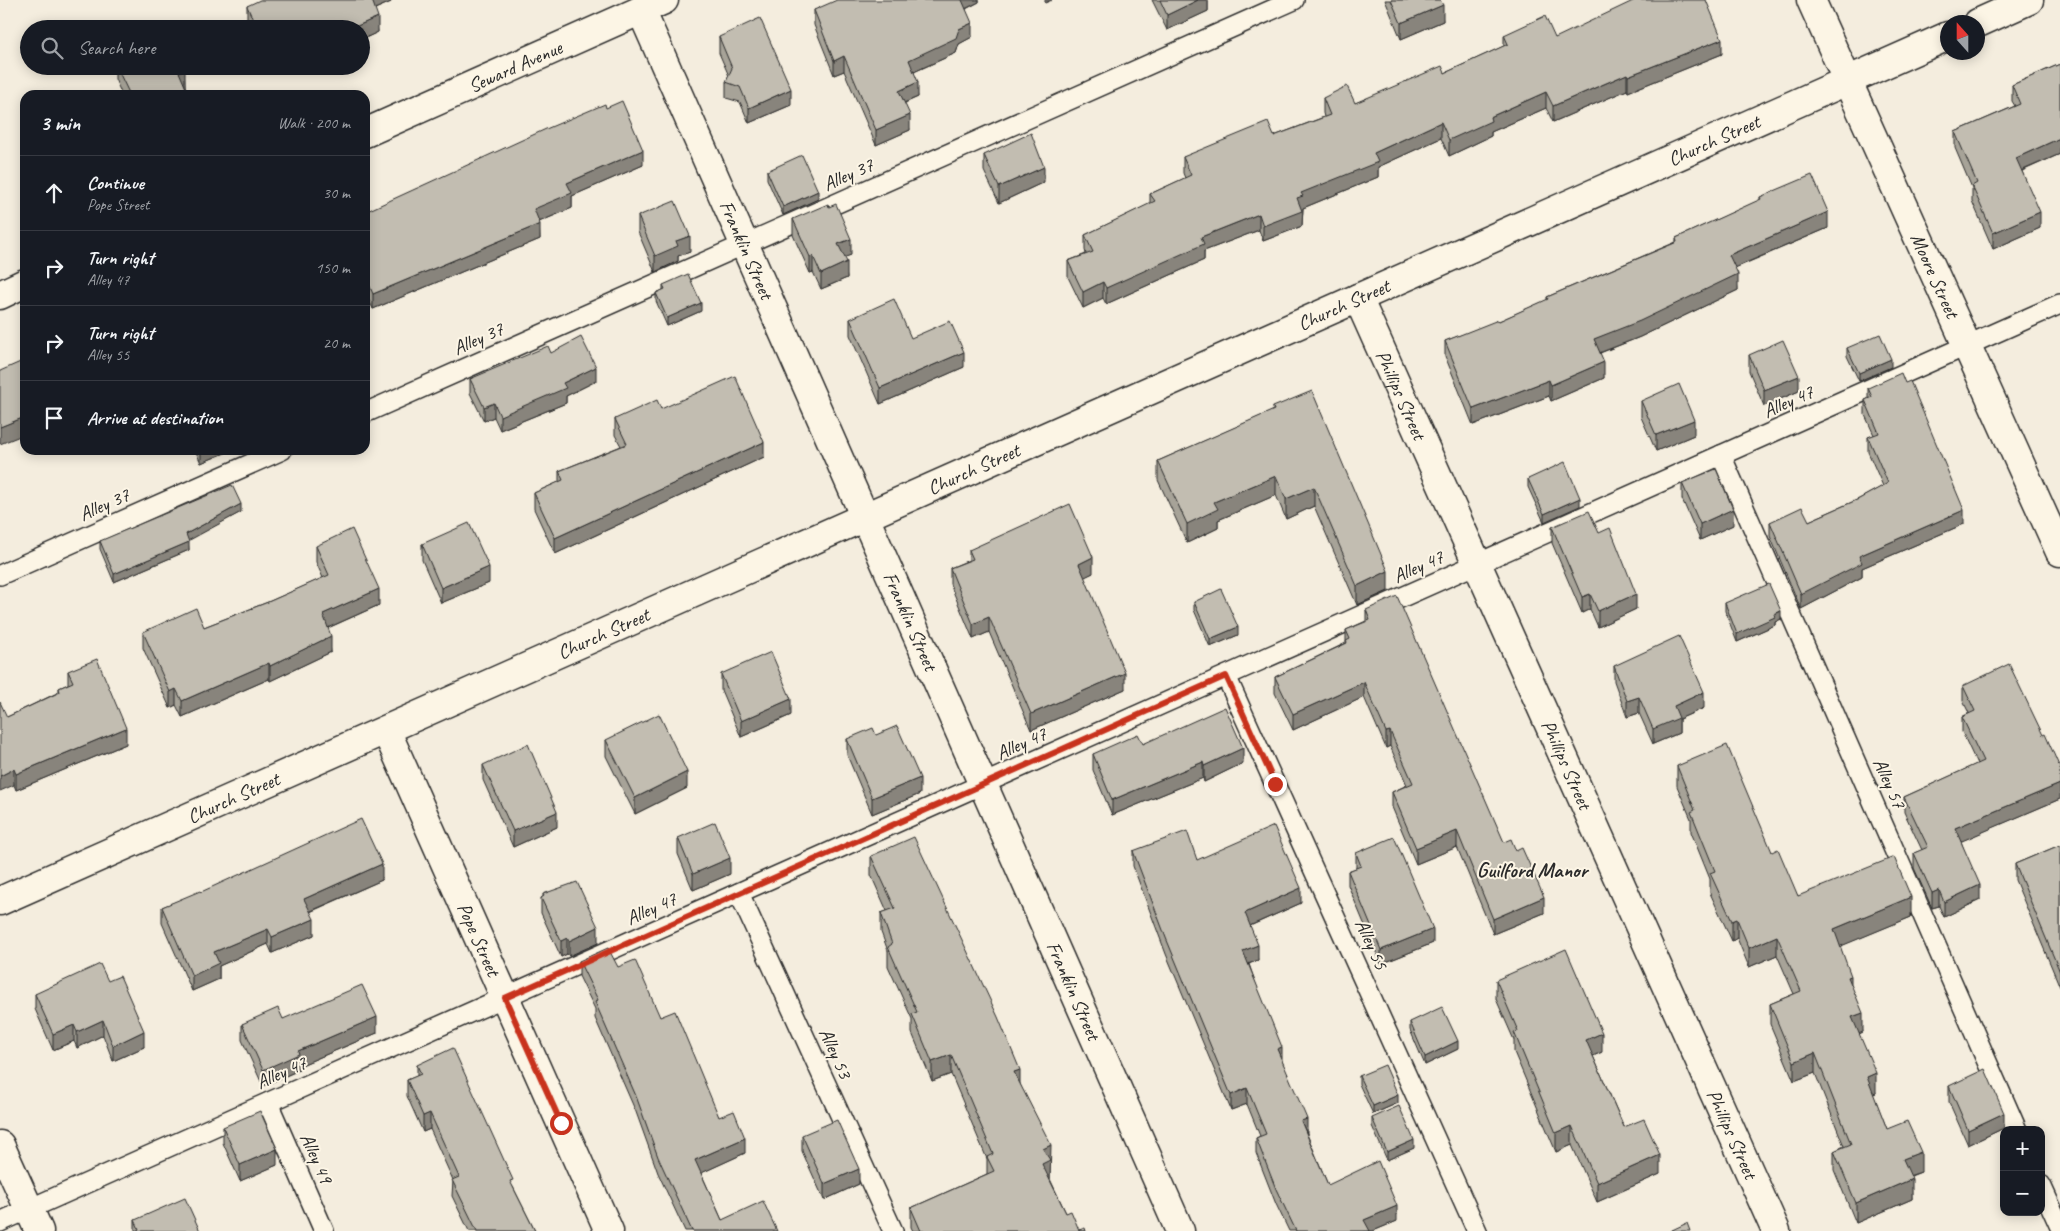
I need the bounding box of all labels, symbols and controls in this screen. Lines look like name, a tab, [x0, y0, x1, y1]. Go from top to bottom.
north arrow	[1940, 15, 1985, 60]
search box	[20, 20, 370, 75]
icon: search	[38, 34, 66, 62]
street label: Seward Avenue	[464, 34, 567, 99]
text: Search here	[78, 36, 155, 60]
street label: Church Street	[1664, 108, 1766, 172]
text: 3 min	[40, 110, 80, 136]
text: Walk · 200 m	[278, 113, 350, 133]
street label: Alley 37	[819, 152, 878, 197]
text: Continue	[87, 171, 144, 195]
icon: ahead	[40, 179, 68, 207]
text: 30 m	[323, 183, 350, 203]
text: Pope Street	[87, 195, 149, 215]
street label: Franklin Street	[714, 197, 780, 305]
street label: Moore Street	[1905, 229, 1966, 324]
text: Turn right	[87, 246, 154, 270]
icon: right	[40, 254, 68, 282]
text: 150 m	[316, 258, 350, 278]
text: Alley 47	[87, 270, 129, 290]
street label: Church Street	[1294, 273, 1396, 336]
street label: Alley 37	[449, 316, 508, 361]
text: Turn right	[87, 321, 154, 345]
icon: right	[40, 329, 68, 357]
text: 20 m	[323, 333, 350, 353]
text: Alley 55	[87, 345, 129, 365]
street label: Phillips Street	[1370, 346, 1433, 446]
street label: Alley 47	[1759, 379, 1818, 424]
icon: arrive	[40, 404, 68, 432]
text: Arrive at destination	[87, 406, 223, 430]
street label: Church Street	[924, 437, 1026, 501]
street label: Alley 37	[75, 482, 134, 527]
street label: Alley 47	[1389, 544, 1448, 589]
street label: Franklin Street	[878, 568, 944, 677]
street label: Church Street	[553, 601, 655, 665]
street label: Phillips Street	[1536, 716, 1598, 815]
street label: Alley 47	[992, 721, 1051, 766]
street label: Alley 57	[1867, 754, 1912, 813]
street label: Church Street	[183, 766, 285, 829]
route end	[1264, 773, 1287, 796]
district label: Guilford Manor	[1477, 857, 1590, 883]
street label: Alley 47	[622, 886, 681, 931]
street label: Pope Street	[451, 899, 507, 982]
street label: Alley 55	[1349, 915, 1394, 974]
street label: Franklin Street	[1041, 938, 1107, 1046]
street label: Alley 53	[813, 1024, 859, 1084]
street label: Alley 47	[252, 1050, 311, 1095]
street label: Phillips Street	[1701, 1085, 1764, 1185]
route start	[550, 1112, 573, 1135]
map controls	[2000, 1126, 2045, 1216]
button: +	[2000, 1126, 2045, 1171]
street label: Alley 49	[294, 1129, 340, 1189]
button: −	[2000, 1171, 2045, 1216]

